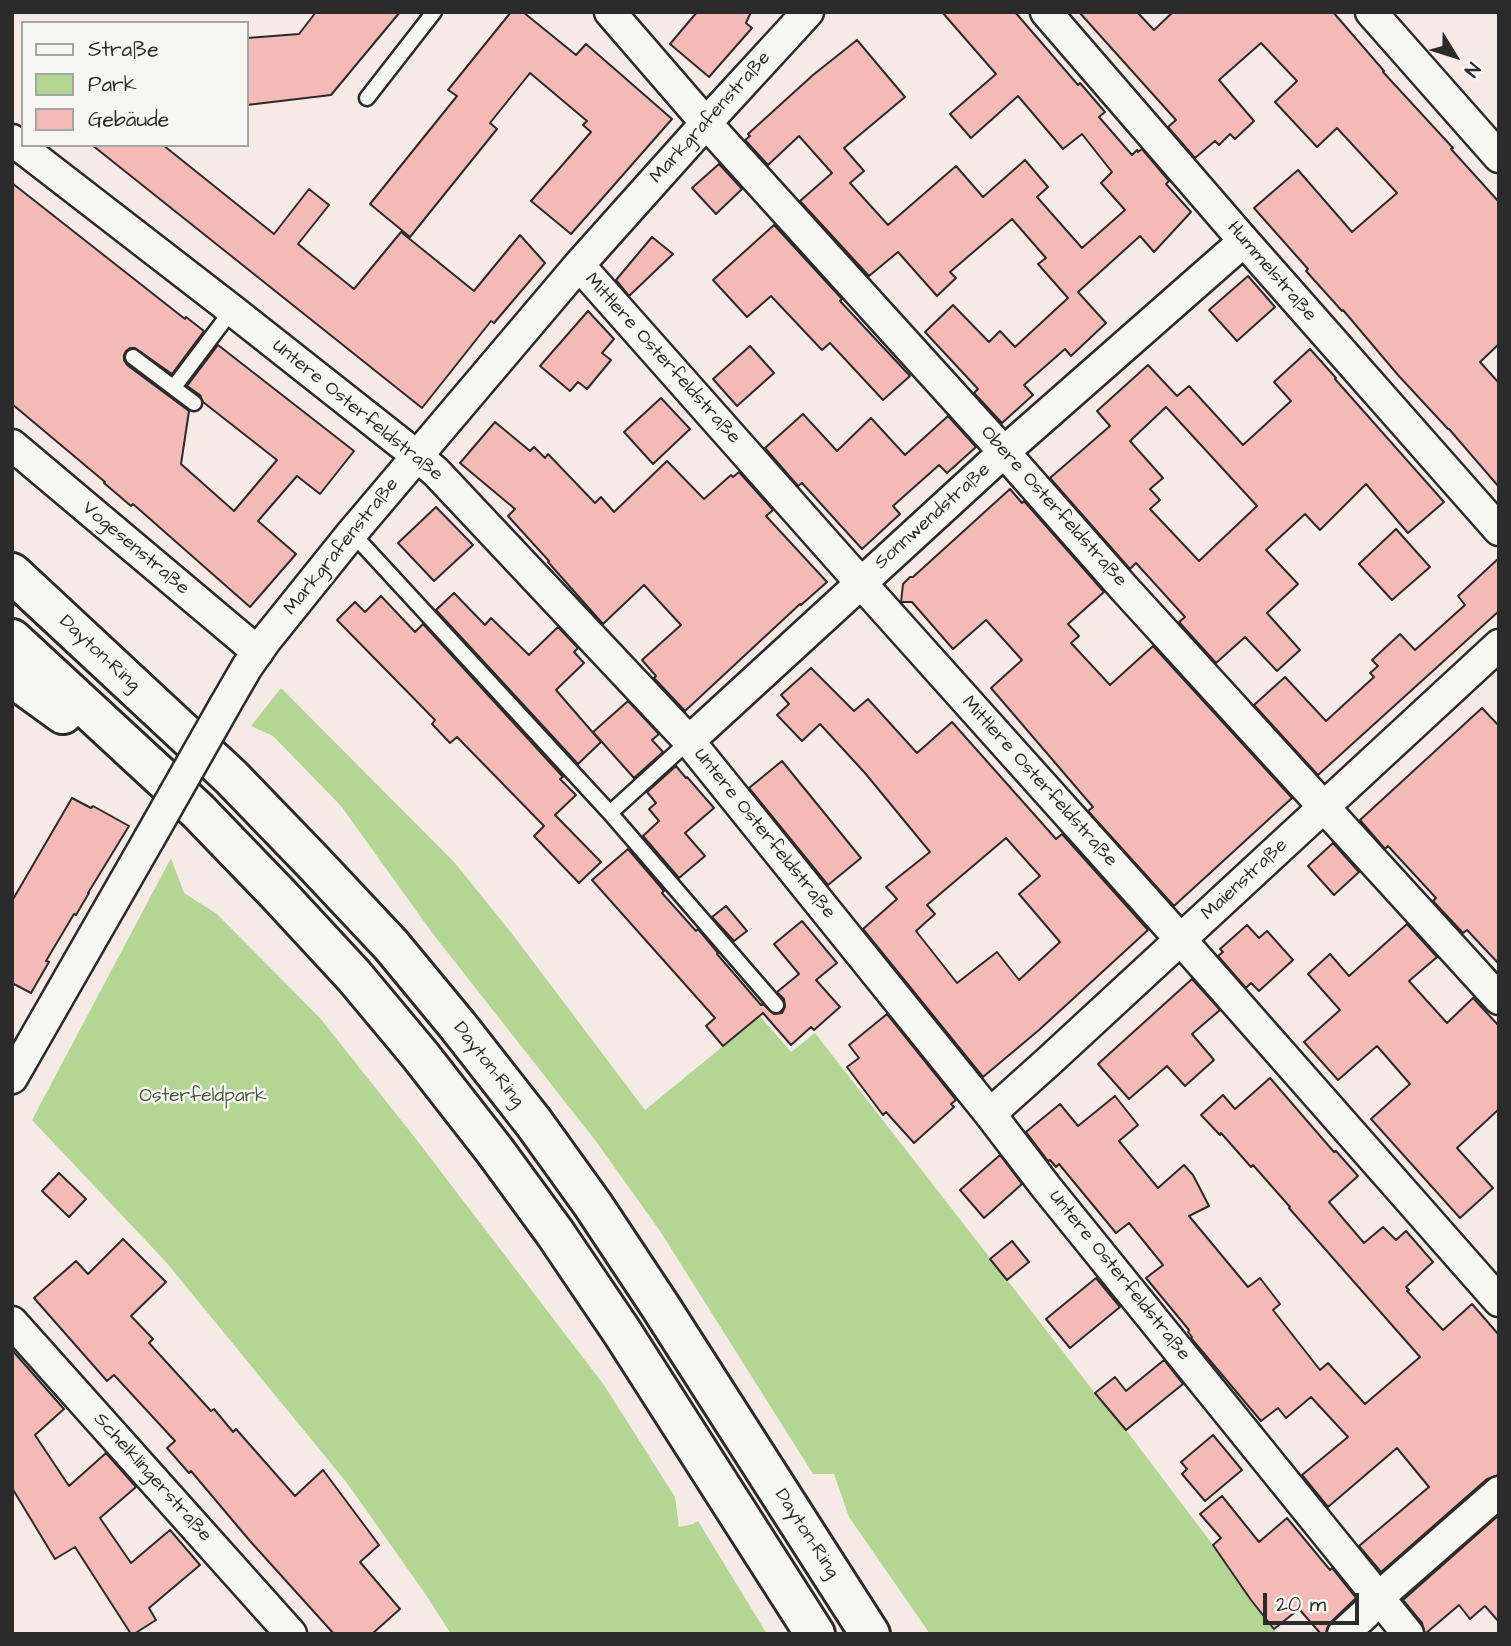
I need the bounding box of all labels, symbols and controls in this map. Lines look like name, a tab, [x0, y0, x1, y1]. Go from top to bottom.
legend	[21, 21, 248, 147]
north arrow	[1420, 21, 1490, 91]
text: Straße	[88, 35, 159, 64]
street label: Markgrafenstraße	[646, 47, 776, 189]
text: N	[1458, 56, 1486, 82]
text: Park	[88, 70, 137, 99]
text: Gebäude	[88, 105, 169, 134]
street label: Hummelstraße	[1221, 217, 1321, 327]
street label: Mittlere Osterfeldstraße	[579, 269, 745, 449]
street label: Untere Osterfeldstraße	[267, 335, 447, 487]
street label: Obere Osterfeldstraße	[975, 422, 1131, 592]
street label: Sonnwendstraße	[870, 459, 996, 575]
street label: Markgrafenstraße	[280, 474, 404, 620]
street label: Vogesenstraße	[77, 497, 193, 601]
street label: Dayton-Ring	[54, 611, 144, 697]
street label: Mittlere Osterfeldstraße	[956, 692, 1122, 872]
street label: Untere Osterfeldstraße	[688, 744, 840, 924]
street label: Maienstraße	[1197, 834, 1293, 926]
street label: Dayton-Ring	[448, 1018, 528, 1112]
park label: Osterfeldpark	[139, 1086, 267, 1108]
street label: Untere Osterfeldstraße	[1043, 1186, 1195, 1366]
street label: Schelklingerstraße	[88, 1409, 216, 1547]
street label: Dayton-Ring	[769, 1485, 843, 1583]
scale bar	[1266, 1580, 1362, 1624]
text: 20 m	[1276, 1590, 1326, 1619]

